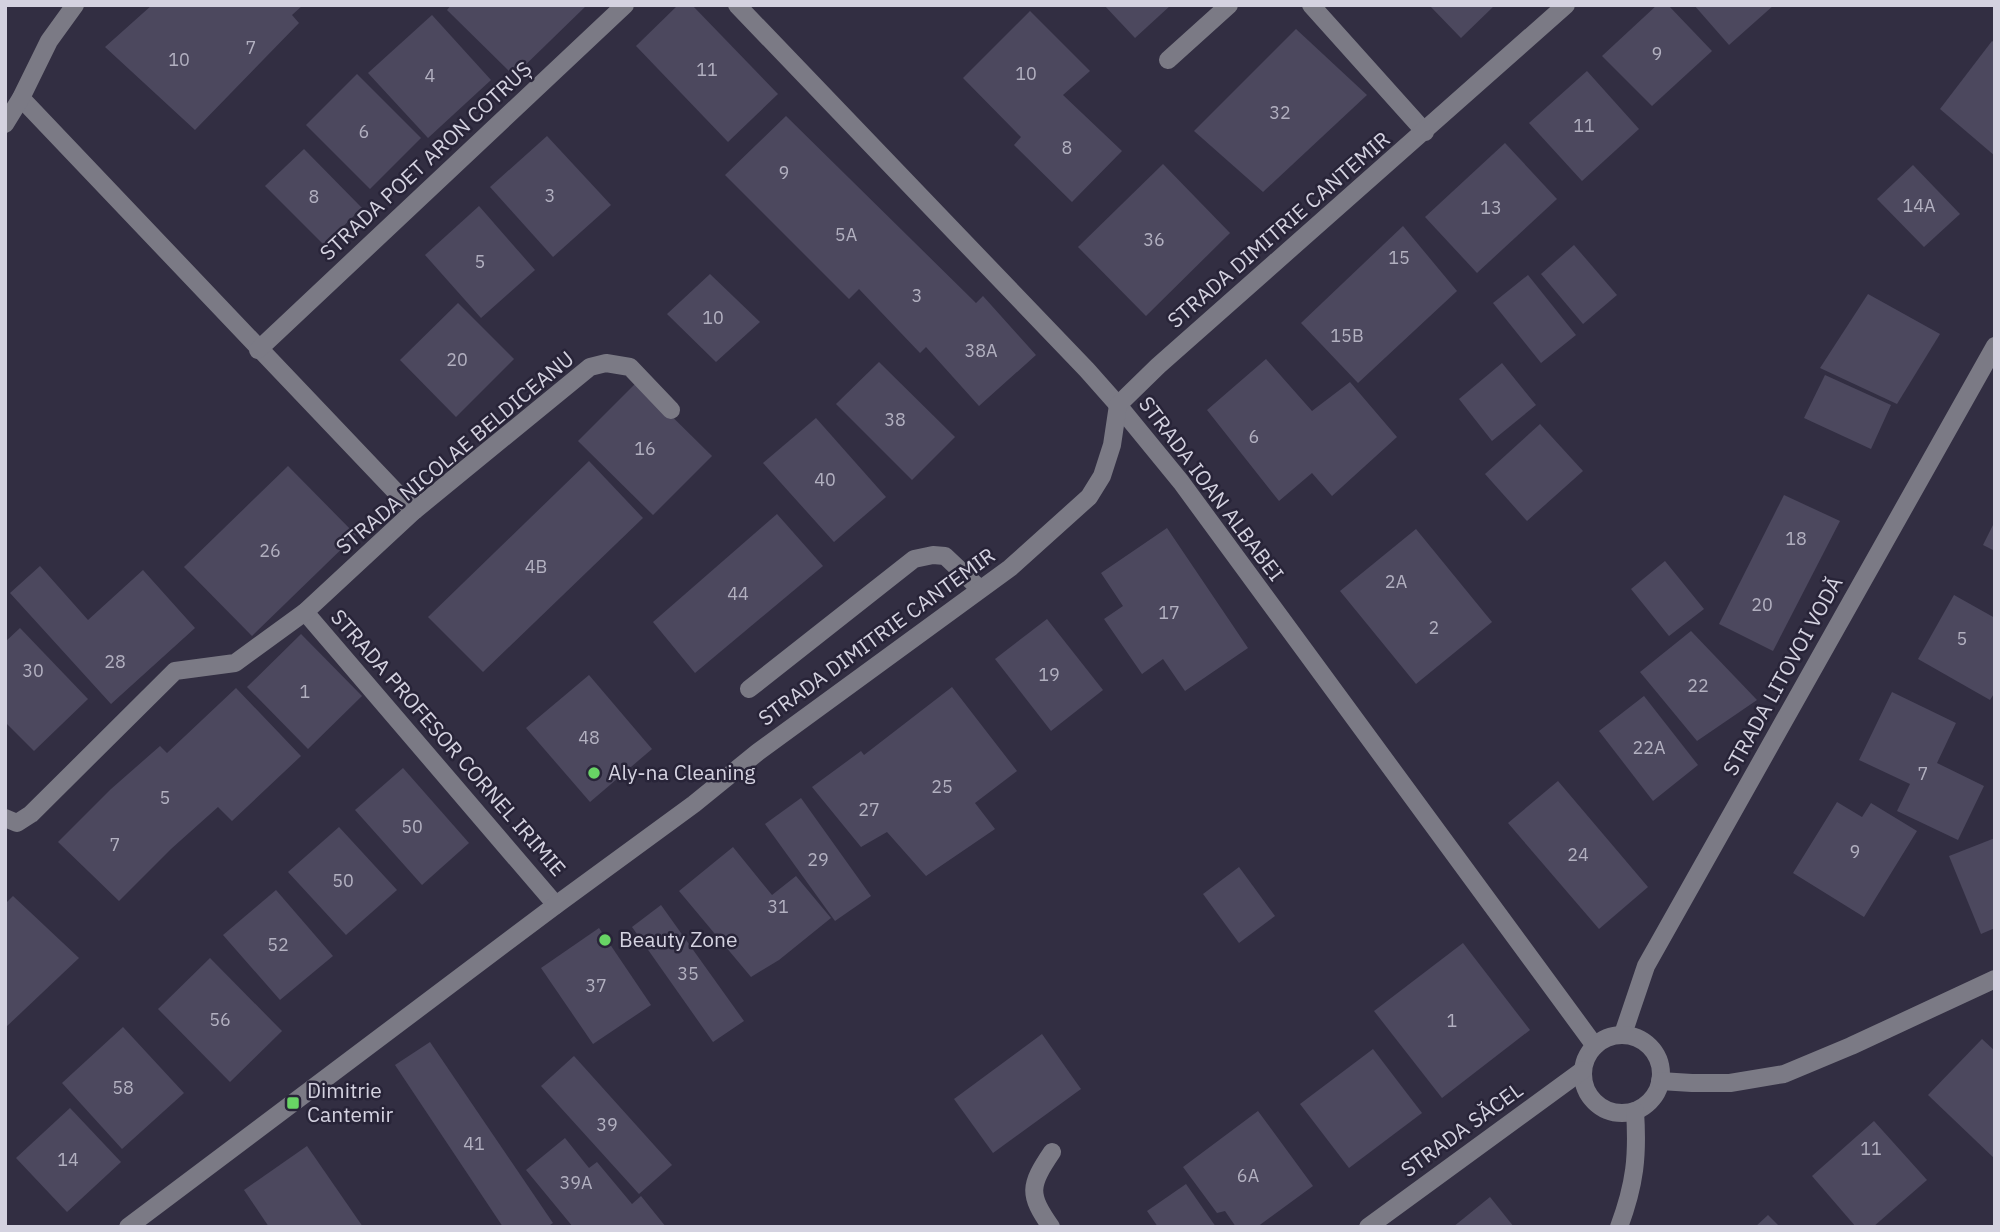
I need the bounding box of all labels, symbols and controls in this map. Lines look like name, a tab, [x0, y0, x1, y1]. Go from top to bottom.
house number: 7	[246, 36, 256, 59]
house number: 9	[1652, 42, 1662, 65]
house number: 10	[168, 48, 190, 71]
street label: STRADA POET ARON COTRUȘ	[313, 55, 537, 266]
house number: 11	[696, 58, 718, 81]
house number: 10	[1015, 62, 1037, 85]
house number: 4	[425, 64, 436, 87]
house number: 32	[1269, 101, 1291, 124]
house number: 11	[1573, 114, 1595, 137]
house number: 6	[359, 120, 369, 143]
street label: STRADA DIMITRIE CANTEMIR	[1161, 125, 1396, 334]
house number: 8	[1062, 136, 1072, 159]
house number: 9	[779, 161, 789, 184]
house number: 3	[545, 184, 555, 207]
house number: 8	[309, 185, 319, 208]
house number: 14A	[1902, 194, 1936, 217]
house number: 13	[1480, 196, 1502, 219]
house number: 5A	[835, 223, 858, 246]
house number: 36	[1143, 228, 1165, 251]
house number: 15	[1388, 246, 1410, 269]
house number: 5	[475, 250, 485, 273]
house number: 3	[912, 284, 922, 307]
house number: 10	[702, 306, 724, 329]
house number: 15B	[1330, 324, 1364, 347]
house number: 38A	[964, 339, 998, 362]
street label: STRADA NICOLAE BELDICEANU	[330, 344, 579, 560]
house number: 20	[446, 348, 468, 371]
street label: STRADA IOAN ALBABEI	[1133, 390, 1291, 587]
house number: 38	[884, 408, 906, 431]
house number: 6	[1249, 425, 1259, 448]
house number: 16	[634, 437, 656, 460]
house number: 40	[814, 468, 836, 491]
house number: 18	[1785, 527, 1807, 550]
house number: 26	[259, 539, 281, 562]
street label: STRADA DIMITRIE CANTEMIR	[752, 541, 1001, 732]
house number: 4B	[525, 555, 547, 578]
house number: 2A	[1385, 570, 1408, 593]
street label: STRADA LITOVOI VODĂ	[1716, 571, 1849, 780]
house number: 44	[727, 582, 749, 605]
house number: 20	[1751, 593, 1773, 616]
house number: 17	[1158, 601, 1180, 624]
street label: STRADA PROFESOR CORNEL IRIMIE	[325, 603, 572, 882]
house number: 2	[1429, 616, 1439, 639]
house number: 5	[1957, 627, 1967, 650]
house number: 28	[104, 650, 126, 673]
house number: 30	[22, 659, 44, 682]
house number: 19	[1038, 663, 1060, 686]
house number: 22	[1687, 674, 1709, 697]
house number: 1	[300, 680, 310, 703]
house number: 48	[578, 726, 600, 749]
house number: 22A	[1632, 736, 1666, 759]
place label: Aly-na Cleaning	[608, 758, 755, 786]
house number: 7	[1918, 762, 1928, 785]
marker: Aly-na Cleaning	[586, 765, 602, 781]
house number: 25	[931, 775, 953, 798]
house number: 5	[160, 786, 170, 809]
house number: 27	[858, 798, 880, 821]
house number: 50	[401, 815, 423, 838]
house number: 7	[110, 833, 120, 856]
house number: 9	[1850, 840, 1860, 863]
house number: 24	[1567, 843, 1589, 866]
house number: 29	[807, 848, 829, 871]
house number: 50	[332, 869, 354, 892]
house number: 31	[767, 895, 789, 918]
place label: Beauty Zone	[619, 925, 737, 953]
marker: Beauty Zone	[597, 932, 613, 948]
house number: 52	[267, 933, 289, 956]
house number: 35	[677, 962, 699, 985]
house number: 37	[585, 974, 607, 997]
house number: 56	[209, 1008, 231, 1031]
house number: 1	[1447, 1009, 1457, 1032]
street label: STRADA SĂCEL	[1395, 1075, 1528, 1183]
house number: 58	[112, 1076, 134, 1099]
place label: Dimitrie Cantemir	[307, 1076, 394, 1128]
marker: Dimitrie Cantemir	[285, 1095, 301, 1111]
house number: 39	[596, 1113, 618, 1136]
house number: 41	[463, 1132, 485, 1155]
house number: 11	[1860, 1137, 1882, 1160]
house number: 14	[57, 1148, 79, 1171]
house number: 6A	[1237, 1164, 1260, 1187]
house number: 39A	[559, 1171, 593, 1194]

